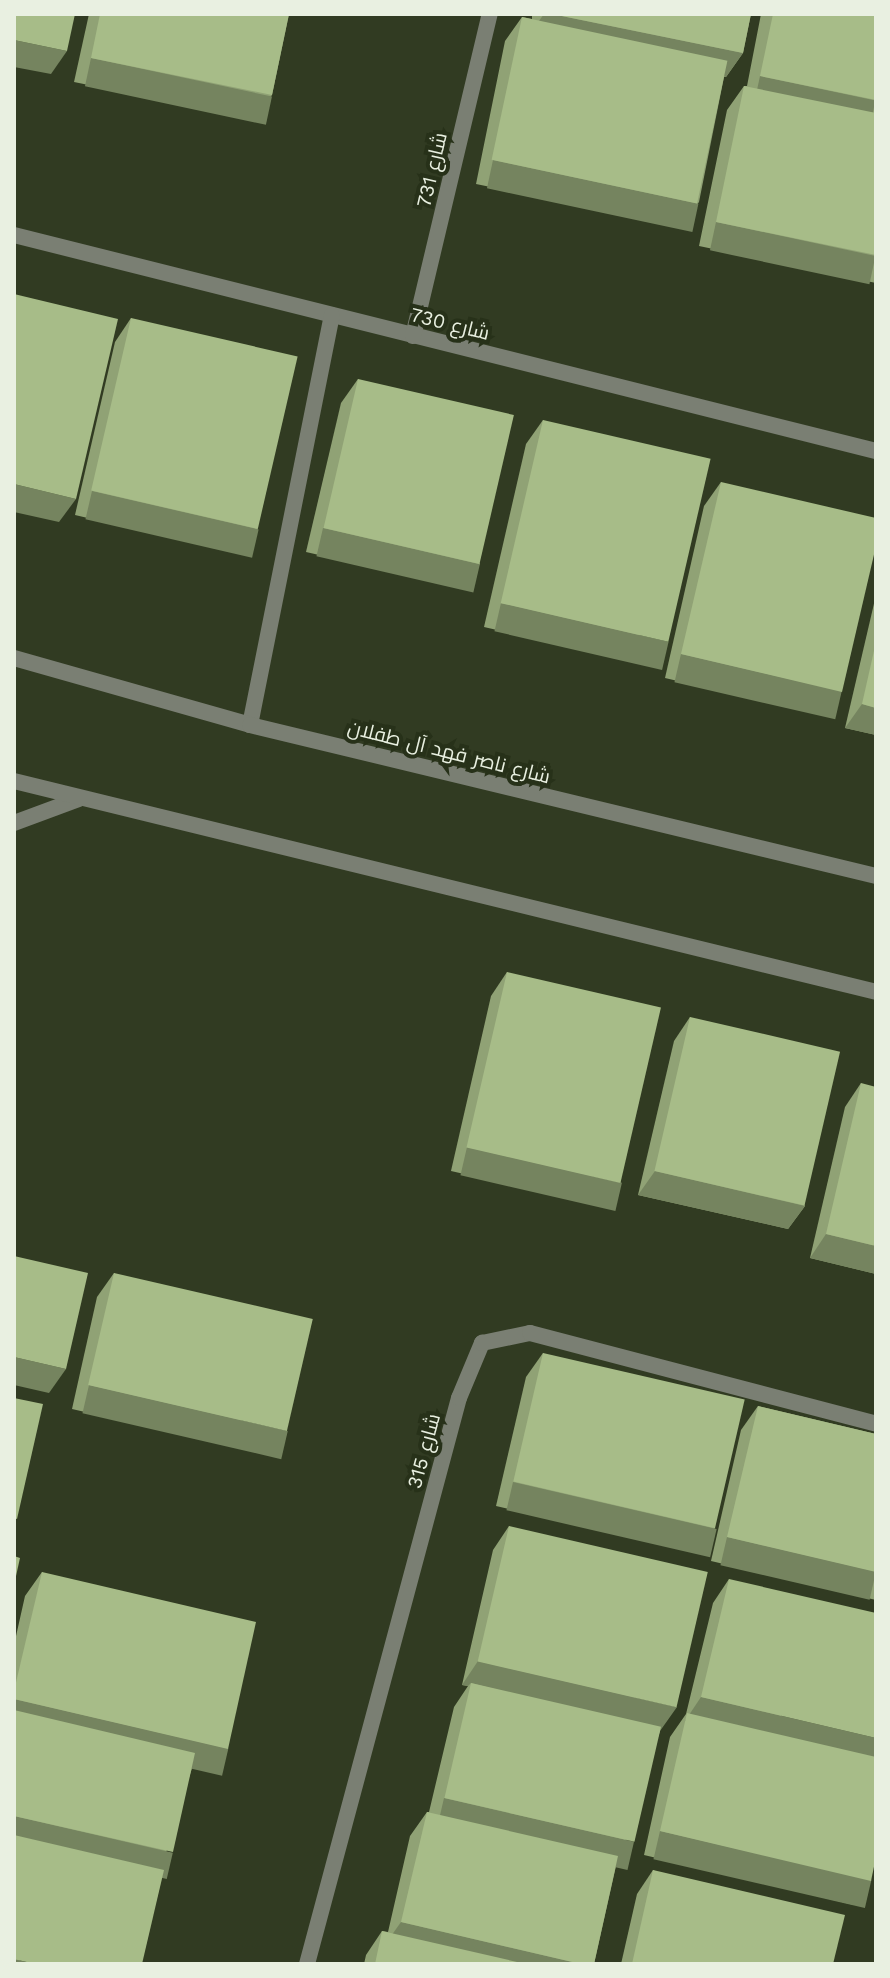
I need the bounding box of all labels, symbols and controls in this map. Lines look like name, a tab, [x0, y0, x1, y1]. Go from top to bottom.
street label: شارع 731	[412, 130, 452, 210]
street label: شارع 730	[408, 303, 492, 345]
street label: شارع ناصر فهد آل طفلان	[345, 715, 553, 789]
street label: شارع 315	[402, 1411, 446, 1491]

